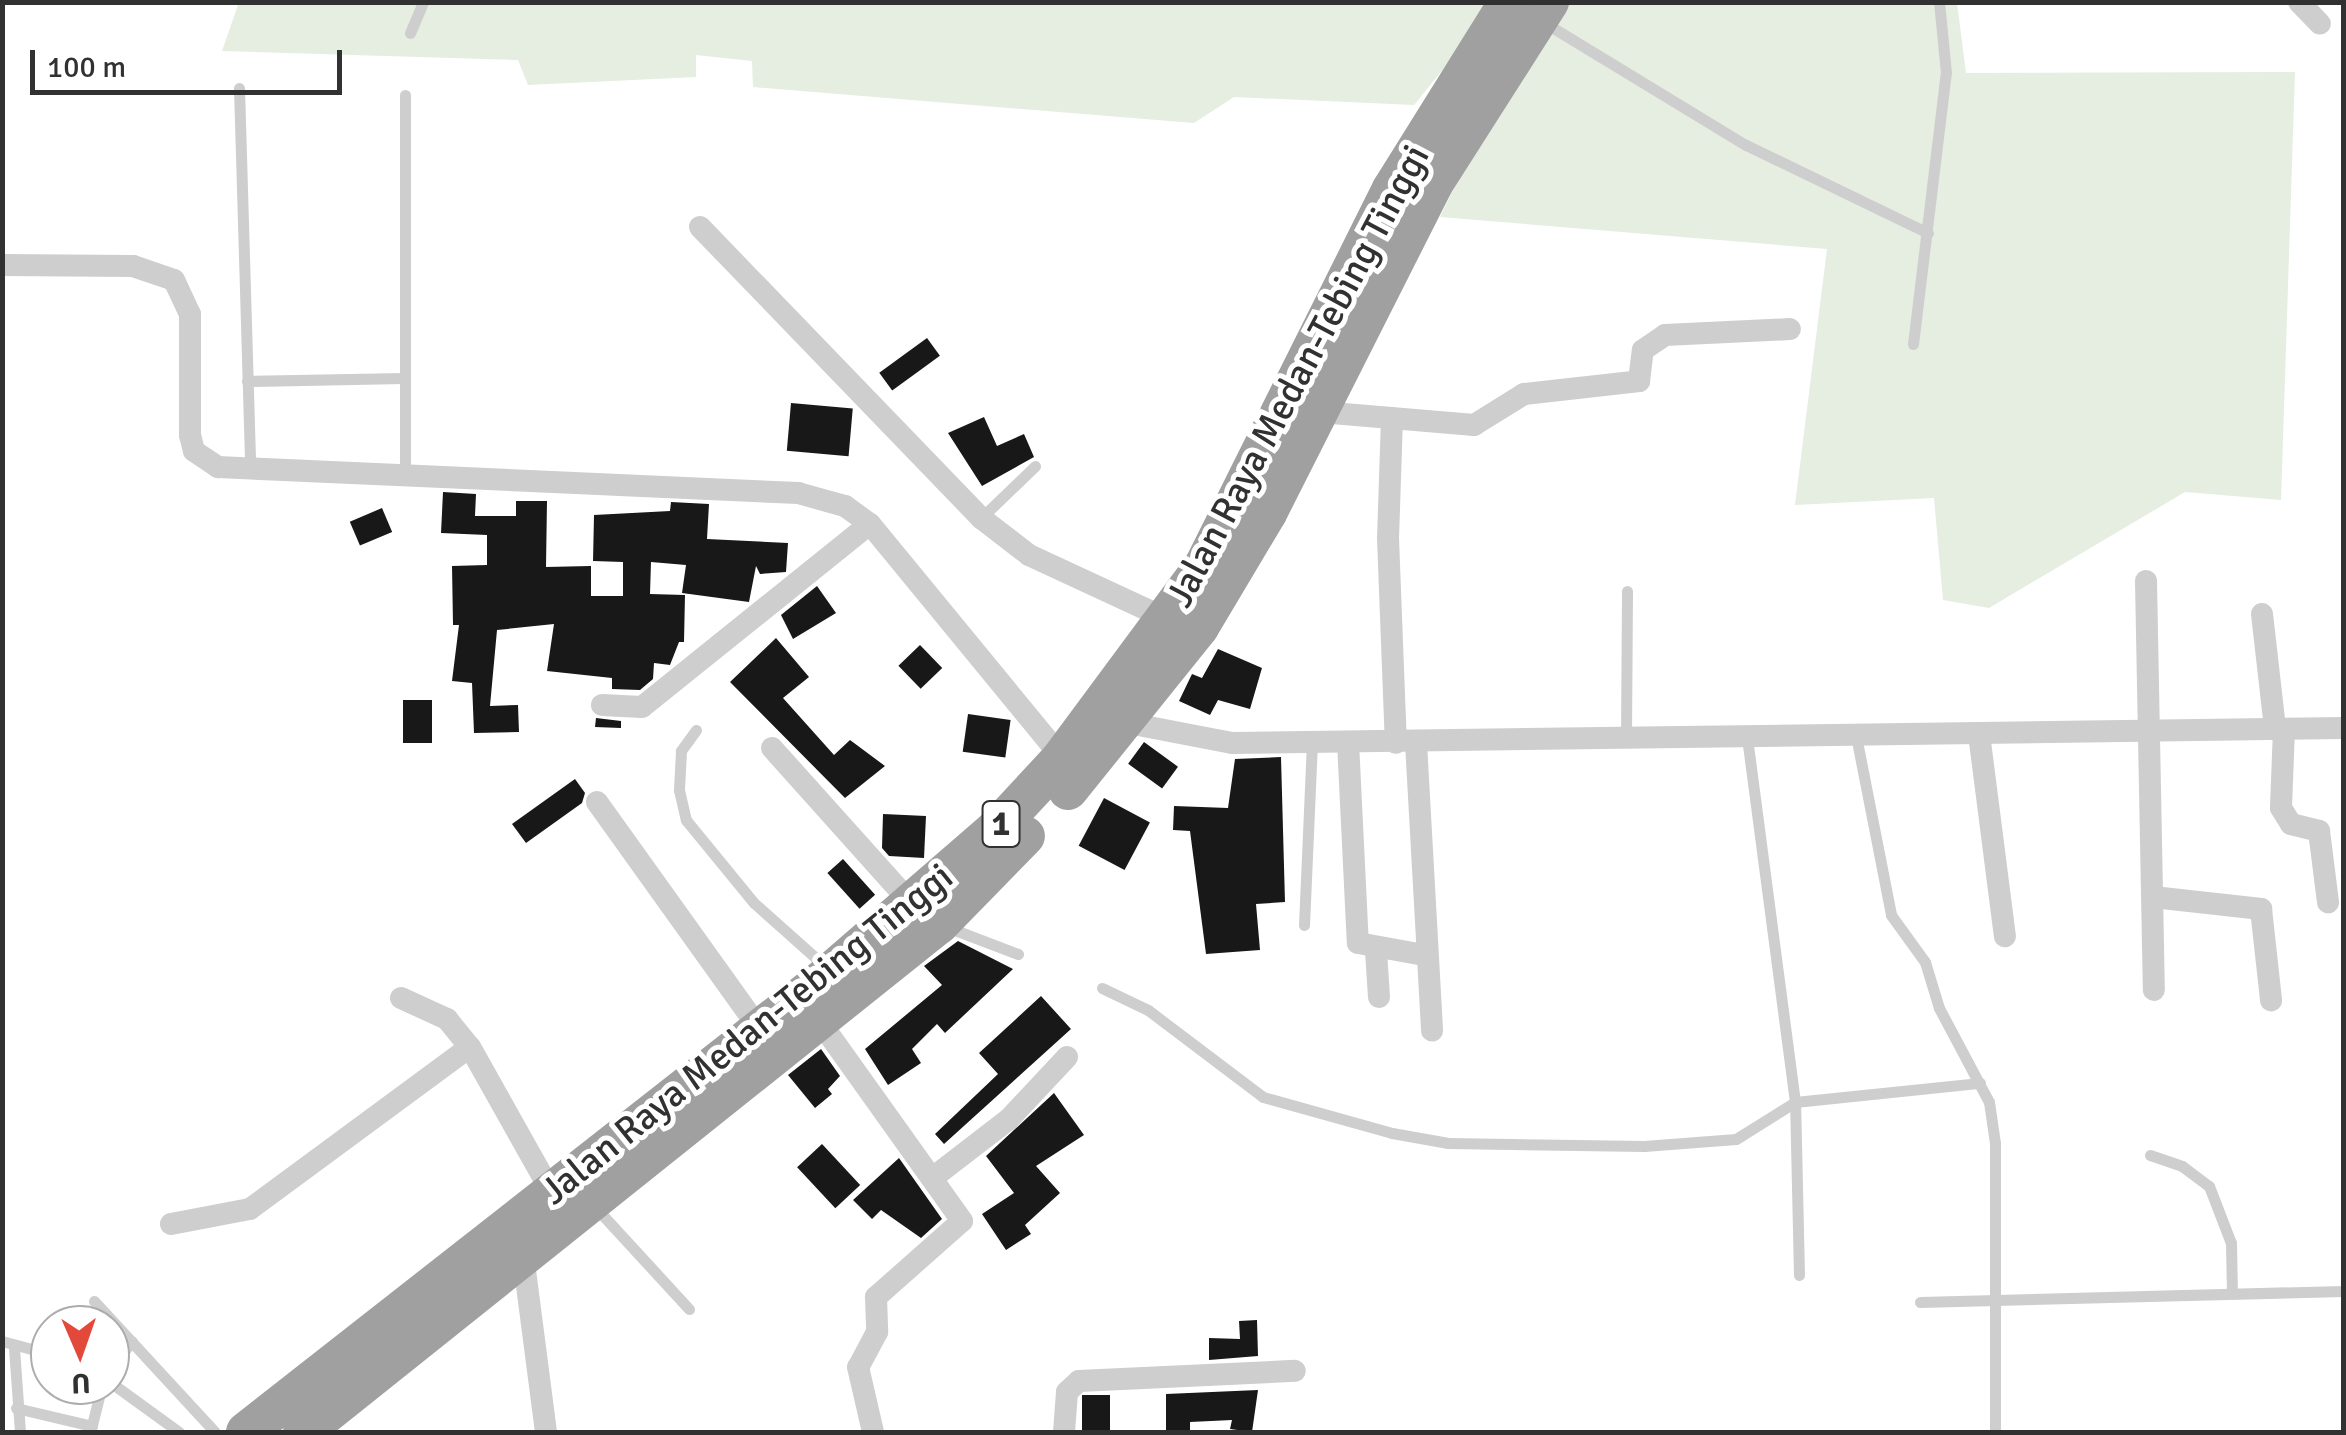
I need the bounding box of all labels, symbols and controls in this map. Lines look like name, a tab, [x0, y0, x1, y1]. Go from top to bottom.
scale bar	[35, 30, 348, 92]
text: 100 m	[47, 49, 126, 86]
street label: Jalan Raya Medan-Tebing Tinggi	[1157, 137, 1439, 615]
road number: 1	[981, 794, 1021, 854]
street label: Jalan Raya Medan-Tebing Tinggi	[532, 854, 962, 1214]
north arrow	[30, 1305, 130, 1405]
text: U	[71, 1366, 91, 1400]

